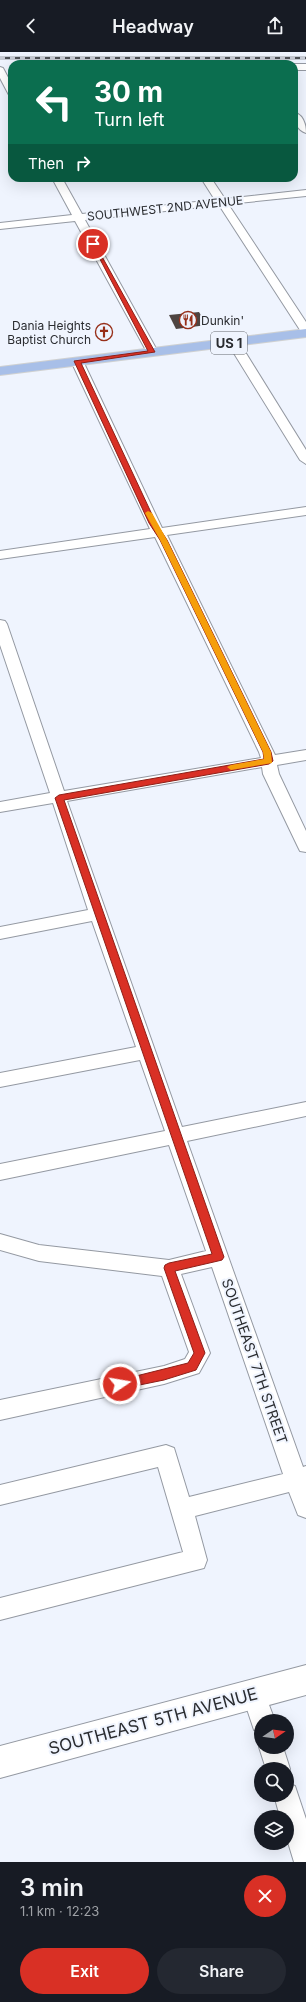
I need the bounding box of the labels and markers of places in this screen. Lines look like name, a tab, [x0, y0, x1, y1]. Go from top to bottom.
pin	[76, 227, 110, 261]
restaurant icon: Dunkin'	[178, 310, 198, 330]
place label: Dunkin'	[201, 313, 244, 328]
place label: Dania Heights Baptist Church	[7, 318, 91, 347]
church icon: Dania Heights Baptist Church	[94, 322, 114, 342]

